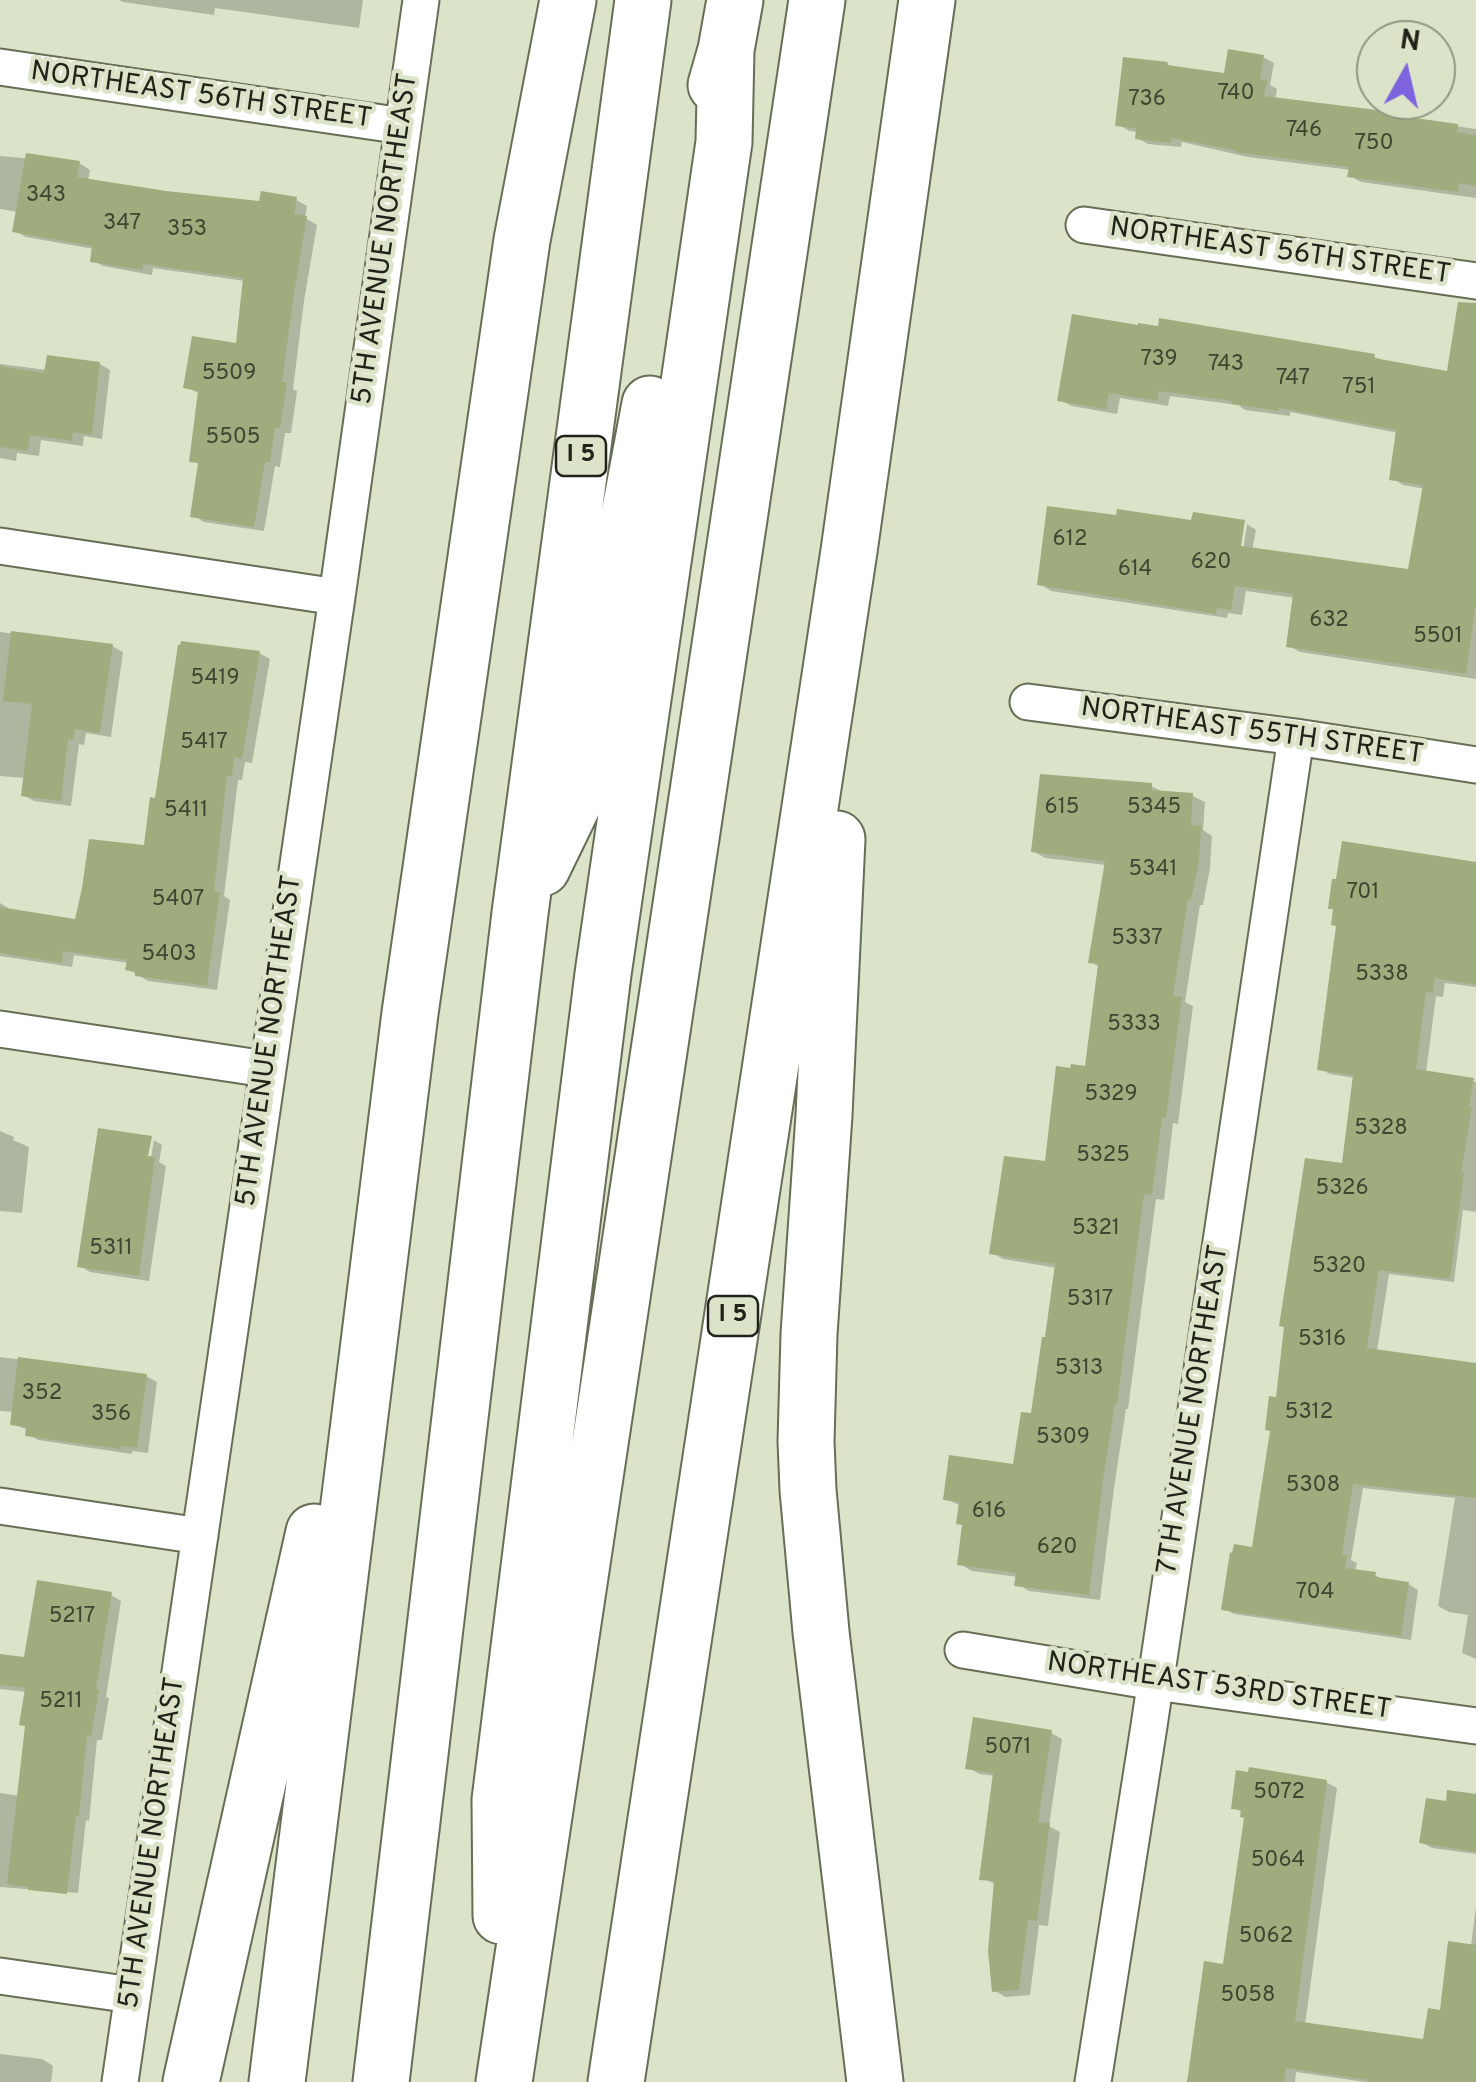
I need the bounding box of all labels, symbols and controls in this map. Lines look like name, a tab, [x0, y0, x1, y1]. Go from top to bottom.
north arrow	[1356, 20, 1456, 120]
text: N	[1397, 23, 1422, 61]
street label: NORTHEAST 56TH STREET	[28, 56, 374, 138]
street label: 5TH AVENUE NORTHEAST	[347, 71, 427, 407]
house number: 740	[1217, 82, 1255, 108]
house number: 736	[1128, 88, 1166, 114]
house number: 746	[1286, 119, 1322, 145]
house number: 750	[1354, 132, 1394, 158]
house number: 343	[26, 184, 66, 210]
house number: 347	[103, 212, 141, 238]
street label: NORTHEAST 56TH STREET	[1107, 212, 1453, 294]
house number: 353	[167, 218, 207, 244]
house number: 739	[1140, 348, 1178, 374]
house number: 743	[1208, 353, 1244, 379]
house number: 5509	[202, 362, 256, 388]
house number: 747	[1276, 367, 1310, 393]
house number: 751	[1342, 376, 1376, 402]
house number: 5505	[205, 426, 261, 452]
road number: I 5	[556, 436, 606, 476]
house number: 612	[1053, 528, 1087, 554]
house number: 620	[1191, 551, 1231, 577]
house number: 614	[1118, 558, 1152, 584]
house number: 632	[1309, 609, 1349, 635]
house number: 5501	[1413, 625, 1463, 651]
house number: 5419	[190, 667, 240, 693]
street label: NORTHEAST 55TH STREET	[1078, 692, 1426, 774]
house number: 5417	[180, 731, 228, 757]
house number: 615	[1044, 796, 1080, 822]
house number: 5345	[1127, 796, 1181, 822]
house number: 5411	[164, 799, 208, 825]
house number: 5341	[1129, 858, 1177, 884]
street label: 5TH AVENUE NORTHEAST	[231, 873, 311, 1209]
house number: 701	[1346, 881, 1380, 907]
house number: 5407	[152, 888, 204, 914]
house number: 5337	[1111, 927, 1163, 953]
house number: 5403	[141, 943, 197, 969]
house number: 5338	[1355, 963, 1409, 989]
house number: 5333	[1107, 1013, 1161, 1039]
house number: 5329	[1084, 1083, 1138, 1109]
house number: 5328	[1354, 1117, 1408, 1143]
house number: 5325	[1076, 1144, 1130, 1170]
house number: 5326	[1315, 1177, 1369, 1203]
house number: 5321	[1072, 1217, 1120, 1243]
house number: 5311	[89, 1237, 133, 1263]
street label: 7TH AVENUE NORTHEAST	[1152, 1243, 1238, 1577]
house number: 5320	[1312, 1255, 1366, 1281]
house number: 5317	[1067, 1288, 1113, 1314]
road number: I 5	[708, 1296, 758, 1336]
house number: 5316	[1298, 1328, 1346, 1354]
house number: 5313	[1055, 1357, 1103, 1383]
house number: 352	[22, 1382, 62, 1408]
house number: 5312	[1285, 1401, 1333, 1427]
house number: 356	[91, 1403, 131, 1429]
house number: 5309	[1036, 1426, 1090, 1452]
house number: 5308	[1286, 1474, 1340, 1500]
house number: 616	[972, 1500, 1006, 1526]
house number: 620	[1037, 1536, 1077, 1562]
house number: 704	[1296, 1581, 1334, 1607]
house number: 5217	[49, 1605, 95, 1631]
street label: NORTHEAST 53RD STREET	[1045, 1647, 1393, 1729]
street label: 5TH AVENUE NORTHEAST	[114, 1675, 194, 2011]
house number: 5211	[39, 1690, 83, 1716]
house number: 5071	[984, 1736, 1032, 1762]
house number: 5072	[1253, 1781, 1305, 1807]
house number: 5064	[1251, 1849, 1305, 1875]
house number: 5062	[1239, 1925, 1293, 1951]
house number: 5058	[1221, 1984, 1275, 2010]

